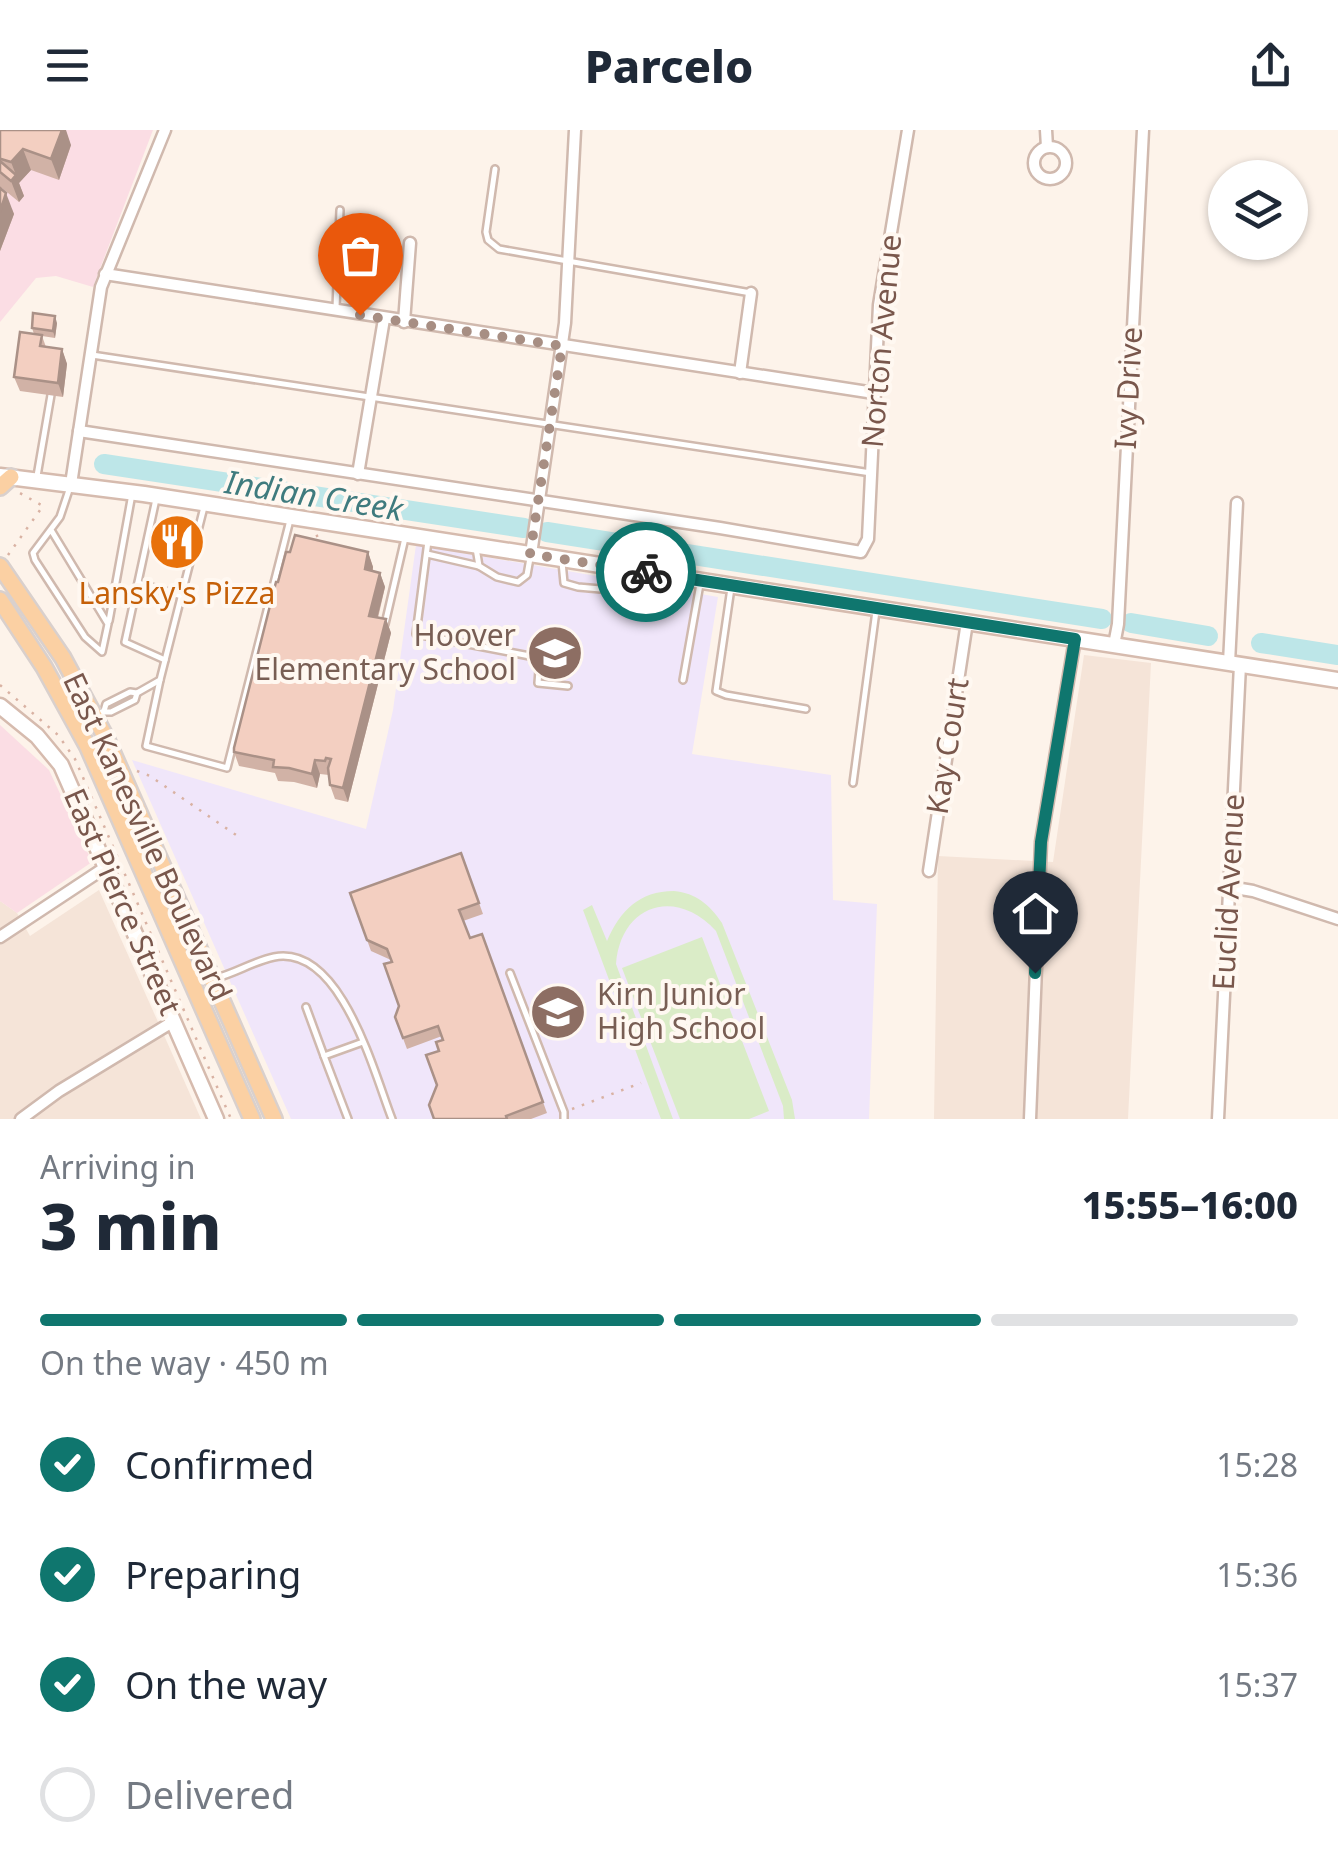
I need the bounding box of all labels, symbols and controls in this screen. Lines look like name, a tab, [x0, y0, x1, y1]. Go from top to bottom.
text: Parcelo	[585, 35, 753, 96]
icon: menu	[40, 38, 95, 93]
icon: share	[1243, 38, 1298, 93]
map controls	[1208, 160, 1308, 260]
button: layers	[1208, 160, 1308, 260]
pin	[318, 213, 403, 316]
icon: bag	[333, 228, 388, 283]
street label: Norton Avenue	[851, 232, 910, 449]
street label: Ivy Drive	[1104, 326, 1151, 450]
water label: Indian Creek	[221, 459, 407, 530]
restaurant icon: Lansky's Pizza	[147, 512, 207, 572]
courier	[596, 522, 696, 622]
icon: bike	[619, 545, 674, 600]
place label: Lansky's Pizza	[79, 572, 275, 613]
place label: Hoover Elementary School	[255, 614, 516, 689]
school or university icon: Hoover Elementary School	[525, 623, 585, 683]
street label: East Kanesville Boulevard	[54, 666, 242, 1007]
street label: Kay Court	[916, 675, 978, 817]
street label: East Pierce Street	[55, 782, 192, 1021]
street label: Euclid Avenue	[1202, 793, 1253, 991]
pin	[993, 871, 1078, 974]
icon: home	[1008, 886, 1063, 941]
place label: Kirn Junior High School	[597, 973, 765, 1048]
school or university icon: Kirn Junior High School	[528, 982, 588, 1042]
text: Arriving in	[40, 1145, 195, 1188]
text: 15:55–16:00	[1082, 1178, 1298, 1230]
text: 3 min	[40, 1181, 222, 1269]
text: On the way · 450 m	[40, 1341, 329, 1384]
icon: check	[40, 1437, 95, 1492]
text: Confirmed	[125, 1438, 314, 1490]
text: 15:28	[1216, 1443, 1298, 1486]
icon: check	[40, 1547, 95, 1602]
text: Preparing	[125, 1548, 301, 1600]
text: 15:36	[1216, 1553, 1298, 1596]
icon: check	[40, 1657, 95, 1712]
text: On the way	[125, 1658, 327, 1710]
text: 15:37	[1216, 1663, 1298, 1706]
text: Delivered	[125, 1768, 294, 1820]

